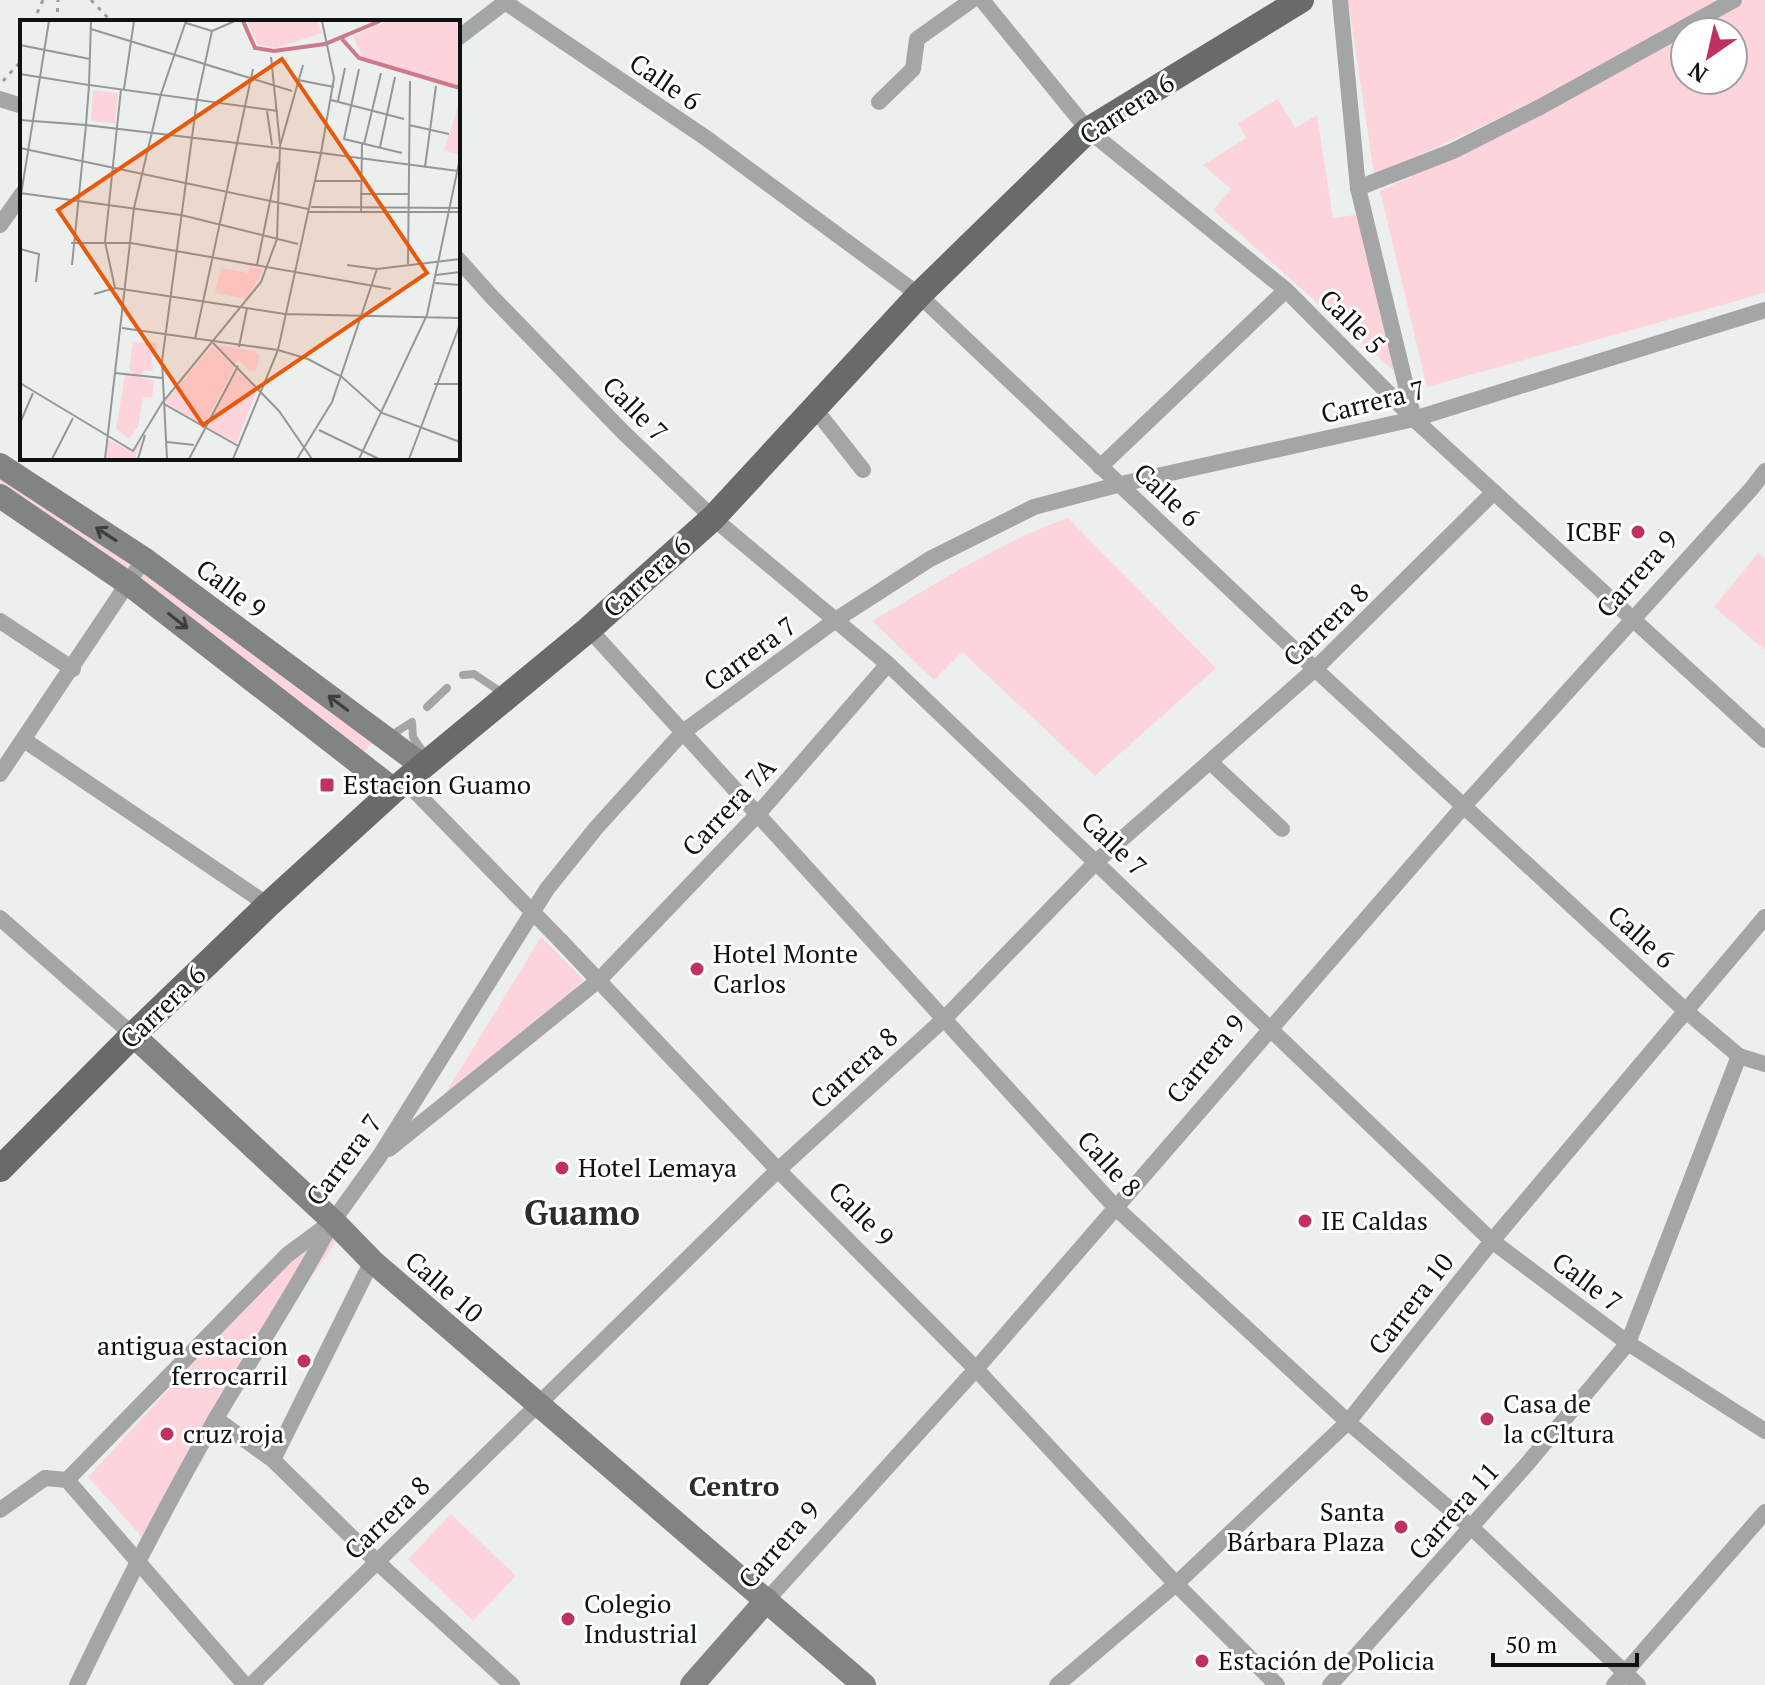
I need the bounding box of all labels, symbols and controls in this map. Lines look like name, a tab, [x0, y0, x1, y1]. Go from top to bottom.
north arrow	[1669, 16, 1749, 96]
inset map	[20, 20, 460, 460]
street label: Calle 6	[623, 45, 708, 117]
text: N	[1682, 56, 1713, 90]
street label: Carrera 6	[1073, 65, 1180, 151]
street label: Calle 5	[1313, 281, 1393, 361]
street label: Calle 7	[596, 368, 676, 448]
street label: Carrera 7	[1317, 372, 1428, 430]
street label: Calle 6	[1127, 455, 1208, 534]
place label: ICBF	[1566, 514, 1622, 548]
street label: Carrera 9	[1588, 522, 1684, 624]
marker: ICBF	[1629, 523, 1647, 541]
one-way arrow	[95, 526, 117, 542]
street label: Carrera 6	[595, 528, 697, 624]
street label: Calle 9	[190, 551, 273, 625]
street label: Carrera 8	[1275, 575, 1375, 673]
street label: Carrera 7	[696, 608, 802, 698]
one-way arrow	[167, 613, 188, 630]
one-way arrow	[328, 695, 350, 711]
street label: Carrera 7A	[674, 750, 783, 863]
place label: Estacion Guamo	[343, 767, 531, 801]
marker: Estacion Guamo	[318, 776, 336, 794]
street label: Calle 7	[1075, 804, 1155, 883]
street label: Calle 6	[1601, 897, 1682, 975]
place label: Hotel Monte Carlos	[713, 936, 858, 1000]
street label: Carrera 6	[112, 957, 212, 1055]
marker: Hotel Monte Carlos	[688, 960, 706, 978]
street label: Carrera 9	[1158, 1007, 1252, 1110]
street label: Carrera 8	[802, 1019, 904, 1115]
street label: Carrera 7	[298, 1107, 389, 1212]
street label: Calle 8	[1070, 1123, 1149, 1204]
place label: Hotel Lemaya	[578, 1150, 737, 1184]
marker: Hotel Lemaya	[553, 1159, 571, 1177]
street label: Calle 9	[822, 1173, 902, 1253]
district label: Guamo	[524, 1190, 640, 1235]
place label: IE Caldas	[1321, 1203, 1428, 1237]
marker: IE Caldas	[1296, 1212, 1314, 1230]
street label: Calle 10	[399, 1243, 491, 1329]
street label: Calle 7	[1546, 1244, 1629, 1318]
street label: Carrera 10	[1360, 1246, 1461, 1361]
place label: antigua estacion ferrocarril	[97, 1328, 288, 1392]
marker: antigua estacion ferrocarril	[295, 1352, 313, 1370]
place label: Casa de la cCltura	[1503, 1386, 1615, 1450]
marker: Casa de la cCltura	[1478, 1410, 1496, 1428]
place label: cruz roja	[183, 1416, 284, 1450]
marker: cruz roja	[158, 1425, 176, 1443]
street label: Carrera 11	[1400, 1454, 1506, 1566]
district label: Centro	[689, 1467, 779, 1504]
street label: Carrera 8	[336, 1468, 436, 1566]
street label: Carrera 9	[730, 1493, 826, 1595]
place label: Santa Bárbara Plaza	[1227, 1494, 1385, 1558]
marker: Santa Bárbara Plaza	[1392, 1518, 1410, 1536]
place label: Colegio Industrial	[584, 1586, 698, 1650]
marker: Colegio Industrial	[559, 1610, 577, 1628]
scale bar	[1493, 1617, 1637, 1667]
text: 50 m	[1505, 1628, 1557, 1660]
place label: Estación de Policia	[1218, 1643, 1435, 1677]
marker: Estación de Policia	[1193, 1652, 1211, 1670]

